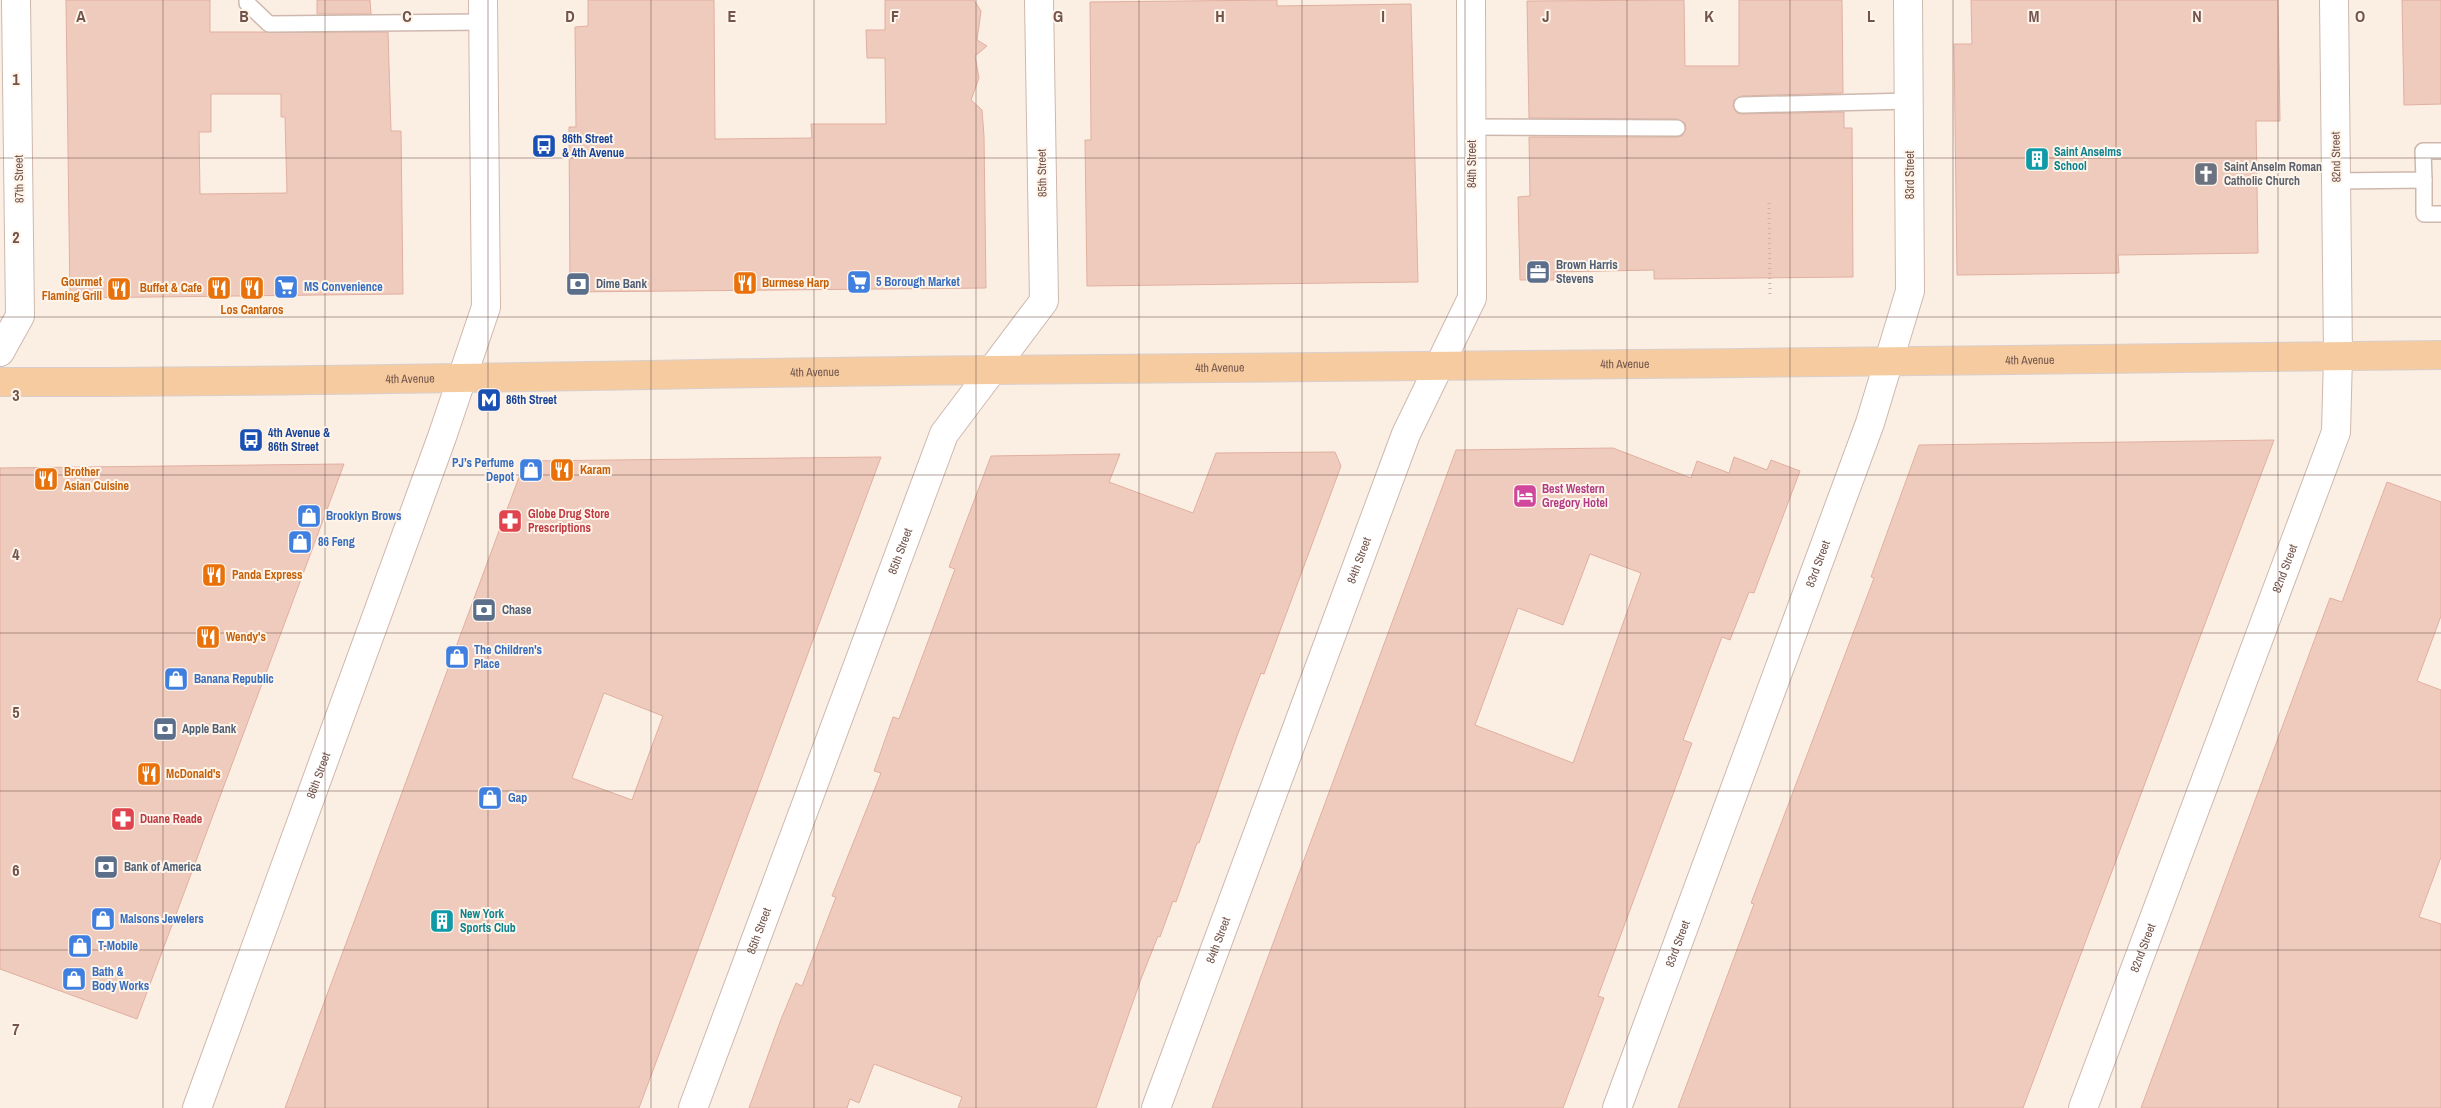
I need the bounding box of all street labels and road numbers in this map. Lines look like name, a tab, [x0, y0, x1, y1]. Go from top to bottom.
street label: 82nd Street	[2328, 131, 2344, 183]
street label: 84th Street	[1464, 140, 1480, 188]
street label: 85th Street	[1034, 149, 1050, 197]
street label: 83rd Street	[1902, 150, 1918, 199]
street label: 87th Street	[11, 155, 27, 203]
street label: 4th Avenue	[2005, 352, 2055, 368]
street label: 4th Avenue	[1600, 356, 1650, 372]
street label: 4th Avenue	[1195, 360, 1244, 376]
street label: 4th Avenue	[790, 364, 840, 381]
street label: 4th Avenue	[385, 371, 435, 387]
street label: 85th Street	[884, 526, 916, 577]
street label: 84th Street	[1343, 535, 1375, 586]
street label: 83rd Street	[1802, 538, 1834, 590]
street label: 82nd Street	[2268, 542, 2301, 595]
street label: 86th Street	[303, 750, 334, 801]
street label: 85th Street	[743, 905, 775, 956]
street label: 84th Street	[1202, 915, 1234, 966]
street label: 83rd Street	[1662, 918, 1694, 970]
street label: 82nd Street	[2127, 921, 2159, 975]

